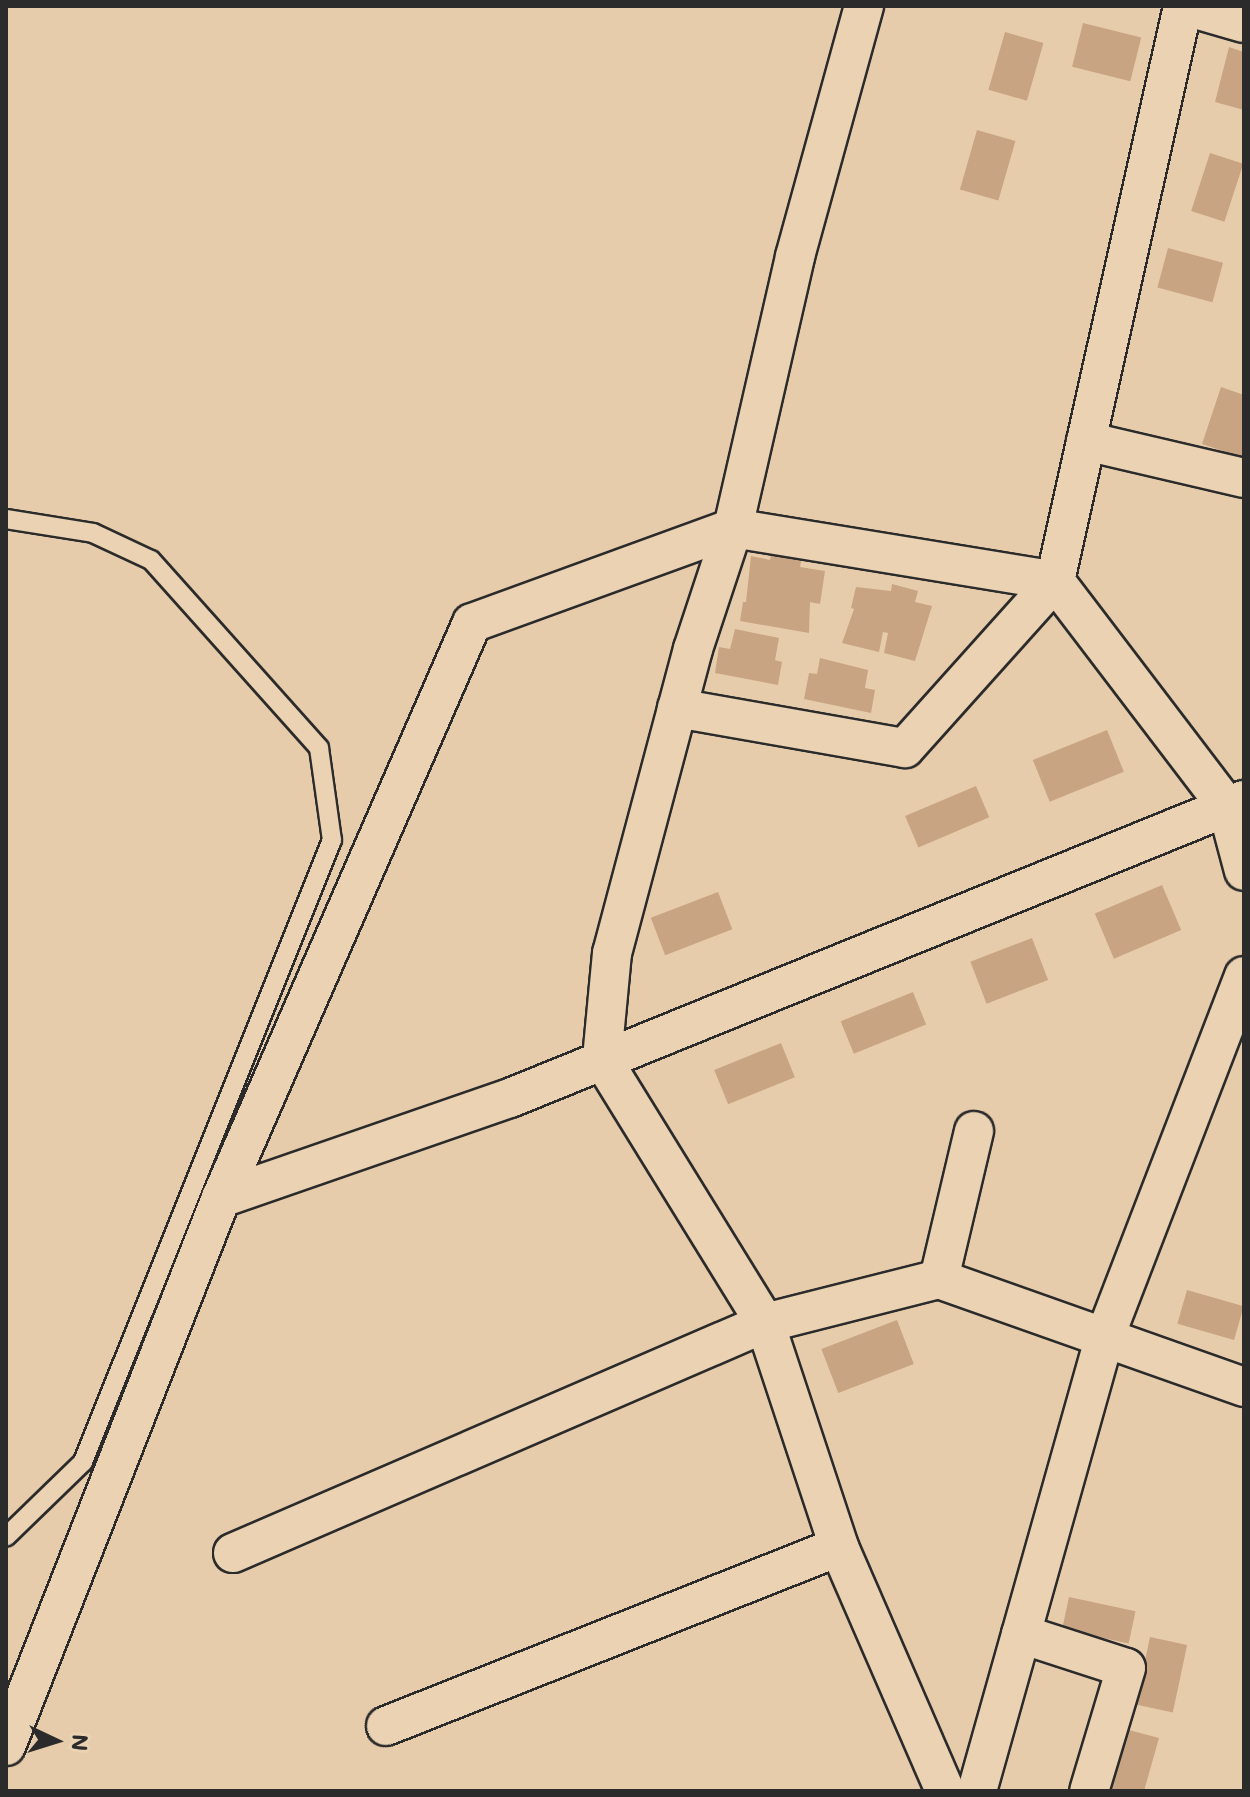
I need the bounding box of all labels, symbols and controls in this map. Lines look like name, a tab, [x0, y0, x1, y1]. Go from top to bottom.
north arrow	[16, 1701, 96, 1781]
text: N	[65, 1733, 95, 1752]

